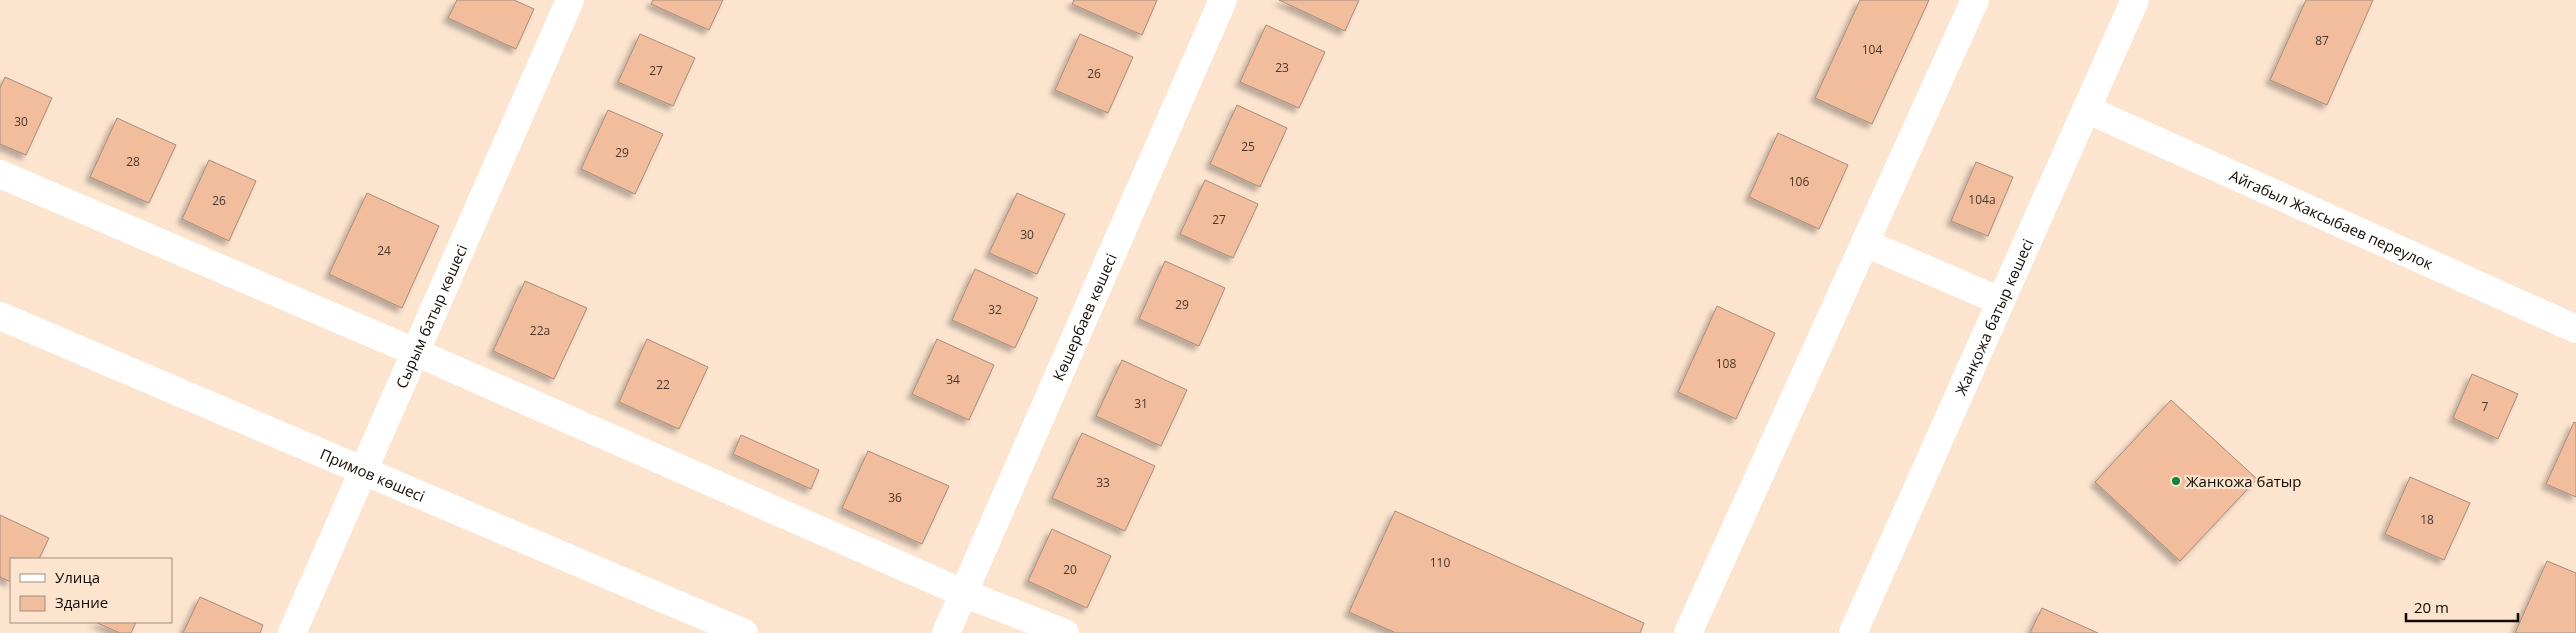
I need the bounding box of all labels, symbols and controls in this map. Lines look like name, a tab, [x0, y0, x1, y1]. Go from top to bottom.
house number: 87	[2315, 32, 2329, 49]
house number: 104	[1862, 41, 1882, 58]
house number: 23	[1275, 59, 1289, 76]
house number: 27	[649, 62, 663, 79]
house number: 26	[1087, 65, 1101, 82]
house number: 30	[14, 113, 28, 130]
house number: 25	[1241, 138, 1255, 155]
house number: 29	[615, 144, 629, 161]
house number: 28	[126, 153, 140, 170]
street label: Айгабыл Жаксыбаев переулок	[2227, 165, 2436, 274]
house number: 106	[1789, 173, 1809, 190]
house number: 104а	[1968, 191, 1996, 208]
house number: 26	[212, 192, 226, 209]
house number: 27	[1212, 211, 1226, 228]
house number: 30	[1020, 226, 1034, 243]
street label: Жанқожа батыр көшесі	[1950, 235, 2037, 398]
street label: Сырым батыр көшесі	[391, 241, 471, 391]
house number: 24	[377, 242, 391, 259]
street label: Көшербаев көшесі	[1048, 250, 1121, 384]
house number: 29	[1175, 296, 1189, 313]
house number: 32	[988, 301, 1002, 318]
house number: 22а	[530, 322, 550, 339]
house number: 108	[1716, 355, 1736, 372]
house number: 34	[946, 371, 960, 388]
house number: 22	[656, 376, 670, 393]
house number: 31	[1134, 395, 1148, 412]
house number: 7	[2482, 398, 2489, 415]
street label: Примов көшесі	[317, 444, 428, 506]
place label: Жанкожа батыр	[2186, 471, 2302, 491]
house number: 33	[1096, 474, 1110, 491]
marker: Жанкожа батыр	[2170, 475, 2182, 487]
house number: 36	[888, 489, 902, 506]
house number: 18	[2420, 511, 2434, 528]
house number: 110	[1430, 554, 1450, 571]
legend	[10, 558, 172, 623]
house number: 20	[1063, 561, 1077, 578]
text: Улица	[55, 567, 100, 587]
scale bar	[2406, 590, 2518, 622]
text: Здание	[55, 592, 108, 612]
text: 20 m	[2414, 597, 2449, 617]

